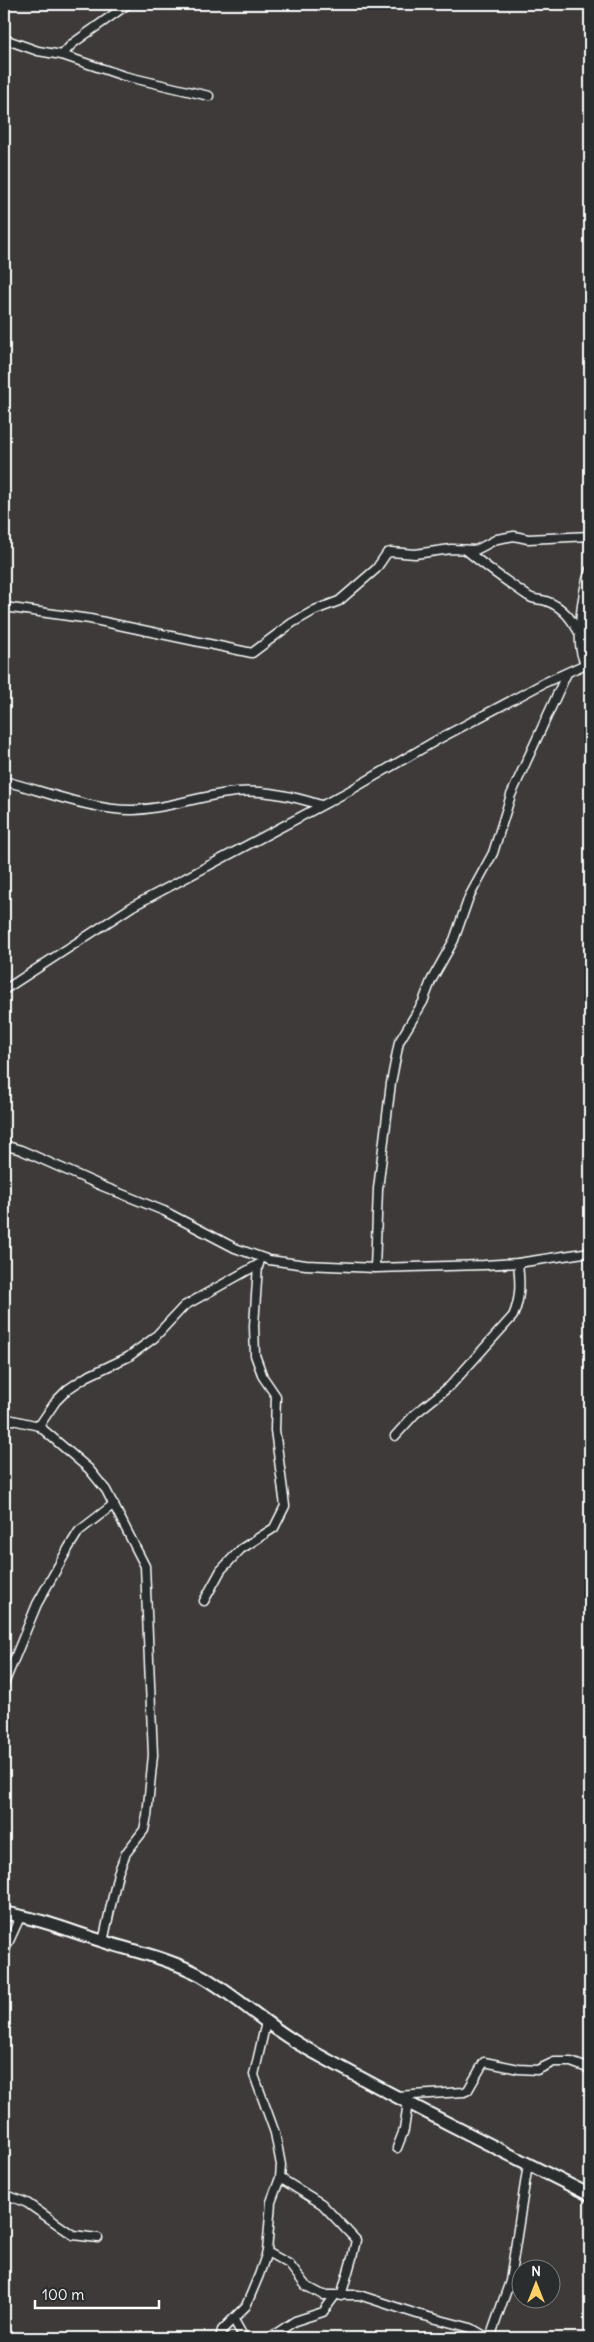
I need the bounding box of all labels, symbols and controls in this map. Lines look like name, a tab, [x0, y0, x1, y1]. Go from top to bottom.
north arrow	[512, 2260, 562, 2310]
text: N	[531, 2262, 541, 2280]
scale bar	[35, 2277, 159, 2309]
text: 100 m	[42, 2285, 84, 2304]

